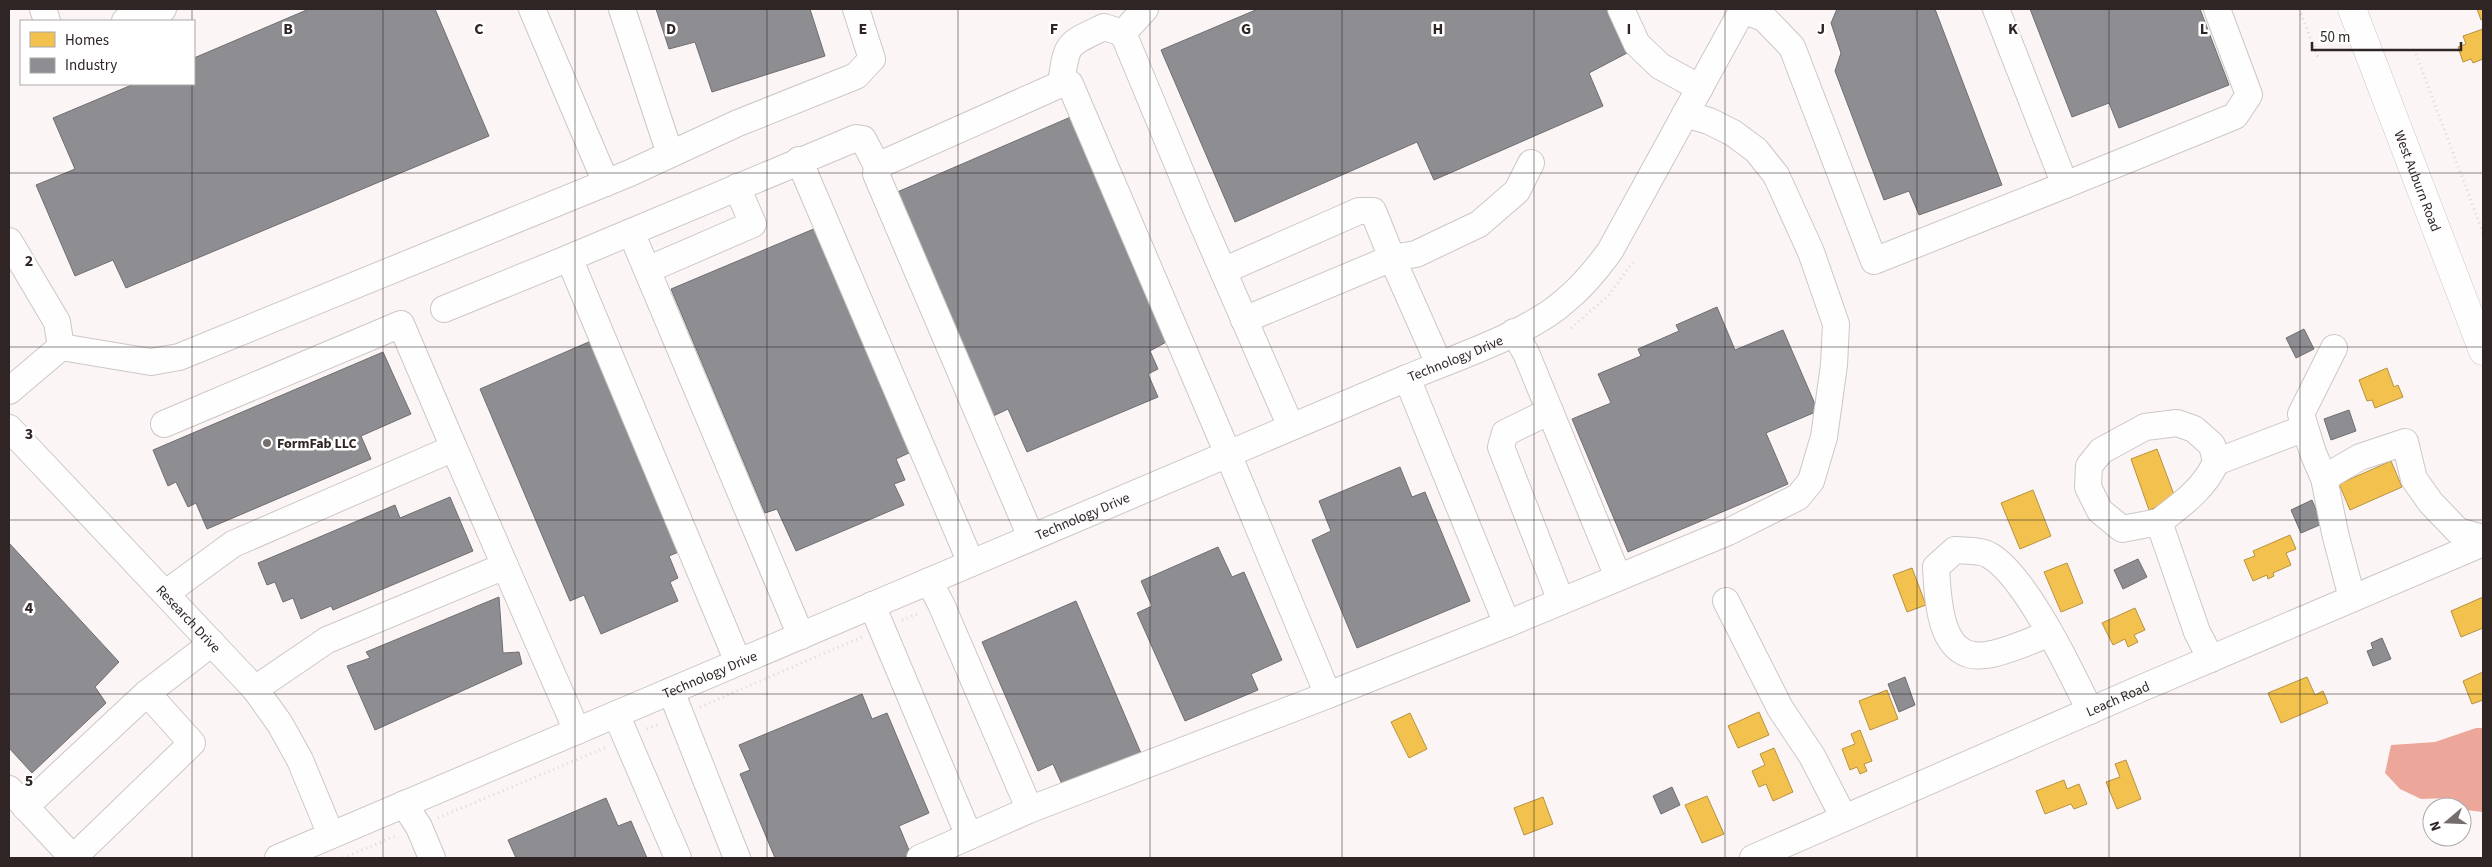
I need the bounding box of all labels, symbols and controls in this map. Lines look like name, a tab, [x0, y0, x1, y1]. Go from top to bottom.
text: B	[283, 18, 293, 40]
text: C	[474, 18, 484, 40]
text: D	[666, 18, 676, 40]
text: E	[859, 18, 867, 40]
text: F	[1050, 18, 1058, 40]
text: G	[1241, 18, 1251, 40]
text: H	[1433, 18, 1443, 40]
text: I	[1627, 18, 1631, 40]
text: J	[1817, 18, 1825, 40]
text: K	[2008, 18, 2018, 40]
text: L	[2200, 18, 2208, 40]
legend	[20, 20, 195, 85]
scale bar	[2312, 20, 2461, 52]
text: 50 m	[2320, 27, 2350, 48]
text: Homes	[65, 30, 109, 51]
text: Industry	[65, 55, 117, 76]
street label: West Auburn Road	[2388, 128, 2445, 235]
text: 2	[25, 250, 33, 272]
street label: Technology Drive	[1405, 331, 1507, 388]
text: 3	[25, 423, 33, 445]
place label: FormFab LLC	[277, 434, 357, 454]
marker: FormFab LLC	[261, 437, 273, 449]
street label: Technology Drive	[1032, 488, 1133, 546]
street label: Research Drive	[151, 581, 225, 658]
text: 4	[25, 597, 34, 619]
street label: Technology Drive	[660, 646, 760, 704]
street label: Leach Road	[2083, 677, 2153, 722]
text: 5	[25, 770, 33, 792]
north arrow	[2422, 797, 2472, 847]
text: N	[2425, 818, 2447, 834]

